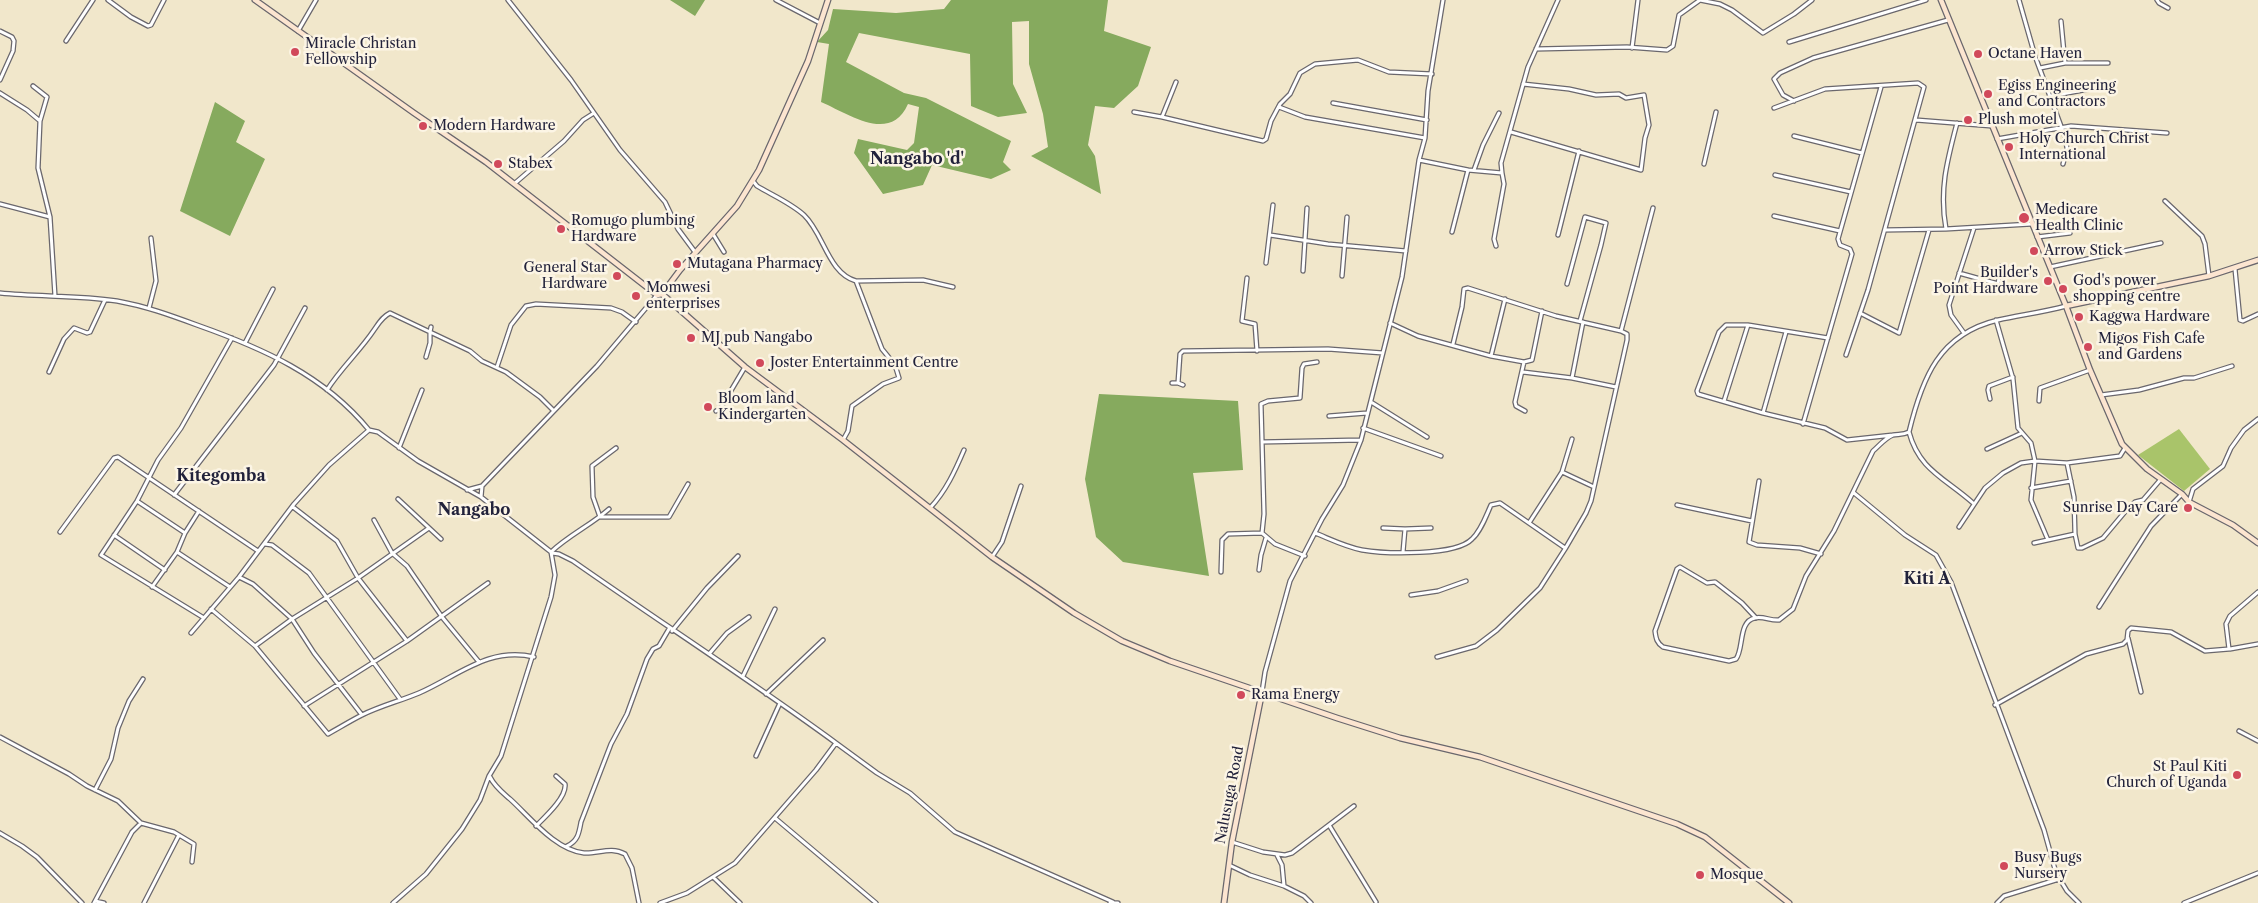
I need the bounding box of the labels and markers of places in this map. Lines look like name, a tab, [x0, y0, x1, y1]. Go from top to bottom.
place label: Miracle Christan Fellowship	[305, 36, 417, 68]
marker: Miracle Christan Fellowship	[289, 46, 301, 58]
place label: Octane Haven	[1988, 46, 2082, 62]
marker: Octane Haven	[1972, 48, 1984, 60]
place label: Egiss Engineering and Contractors	[1998, 78, 2116, 110]
marker: Egiss Engineering and Contractors	[1982, 88, 1994, 100]
place label: Plush motel	[1978, 112, 2057, 128]
marker: Plush motel	[1962, 114, 1974, 126]
place label: Modern Hardware	[433, 118, 556, 134]
marker: Modern Hardware	[417, 120, 429, 132]
place label: Holy Church Christ International	[2019, 131, 2149, 164]
marker: Holy Church Christ International	[2003, 141, 2015, 153]
place label: Stabex	[508, 156, 553, 172]
marker: Stabex	[492, 158, 504, 170]
place label: Medicare Health Clinic	[2035, 202, 2123, 234]
marker: Medicare Health Clinic	[2017, 211, 2031, 225]
place label: Romugo plumbing Hardware	[571, 213, 694, 246]
marker: Romugo plumbing Hardware	[555, 223, 567, 235]
place label: Arrow Stick	[2044, 243, 2123, 259]
marker: Arrow Stick	[2028, 245, 2040, 257]
place label: Mutagana Pharmacy	[687, 256, 823, 272]
marker: Mutagana Pharmacy	[671, 258, 683, 270]
place label: General Star Hardware	[524, 260, 607, 292]
place label: Builder's Point Hardware	[1933, 265, 2038, 298]
marker: General Star Hardware	[611, 270, 623, 282]
place label: God's power shopping centre	[2073, 273, 2180, 306]
marker: Builder's Point Hardware	[2042, 275, 2054, 287]
place label: Momwesi enterprises	[646, 280, 720, 312]
marker: God's power shopping centre	[2057, 283, 2069, 295]
marker: Momwesi enterprises	[630, 290, 642, 302]
place label: Kaggwa Hardware	[2089, 309, 2210, 325]
marker: Kaggwa Hardware	[2073, 311, 2085, 323]
place label: MJ pub Nangabo	[701, 330, 813, 346]
place label: Migos Fish Cafe and Gardens	[2098, 331, 2205, 364]
marker: MJ pub Nangabo	[685, 332, 697, 344]
marker: Migos Fish Cafe and Gardens	[2082, 341, 2094, 353]
place label: Joster Entertainment Centre	[770, 355, 958, 371]
marker: Joster Entertainment Centre	[754, 357, 766, 369]
place label: Bloom land Kindergarten	[718, 391, 806, 424]
marker: Bloom land Kindergarten	[702, 401, 714, 413]
place label: Sunrise Day Care	[2063, 500, 2178, 516]
marker: Sunrise Day Care	[2182, 502, 2194, 514]
place label: Rama Energy	[1251, 687, 1340, 703]
marker: Rama Energy	[1235, 689, 1247, 701]
place label: St Paul Kiti Church of Uganda	[2106, 759, 2227, 792]
marker: St Paul Kiti Church of Uganda	[2231, 769, 2243, 781]
place label: Busy Bugs Nursery	[2014, 850, 2082, 882]
marker: Busy Bugs Nursery	[1998, 860, 2010, 872]
place label: Mosque	[1710, 867, 1763, 883]
marker: Mosque	[1694, 869, 1706, 881]

